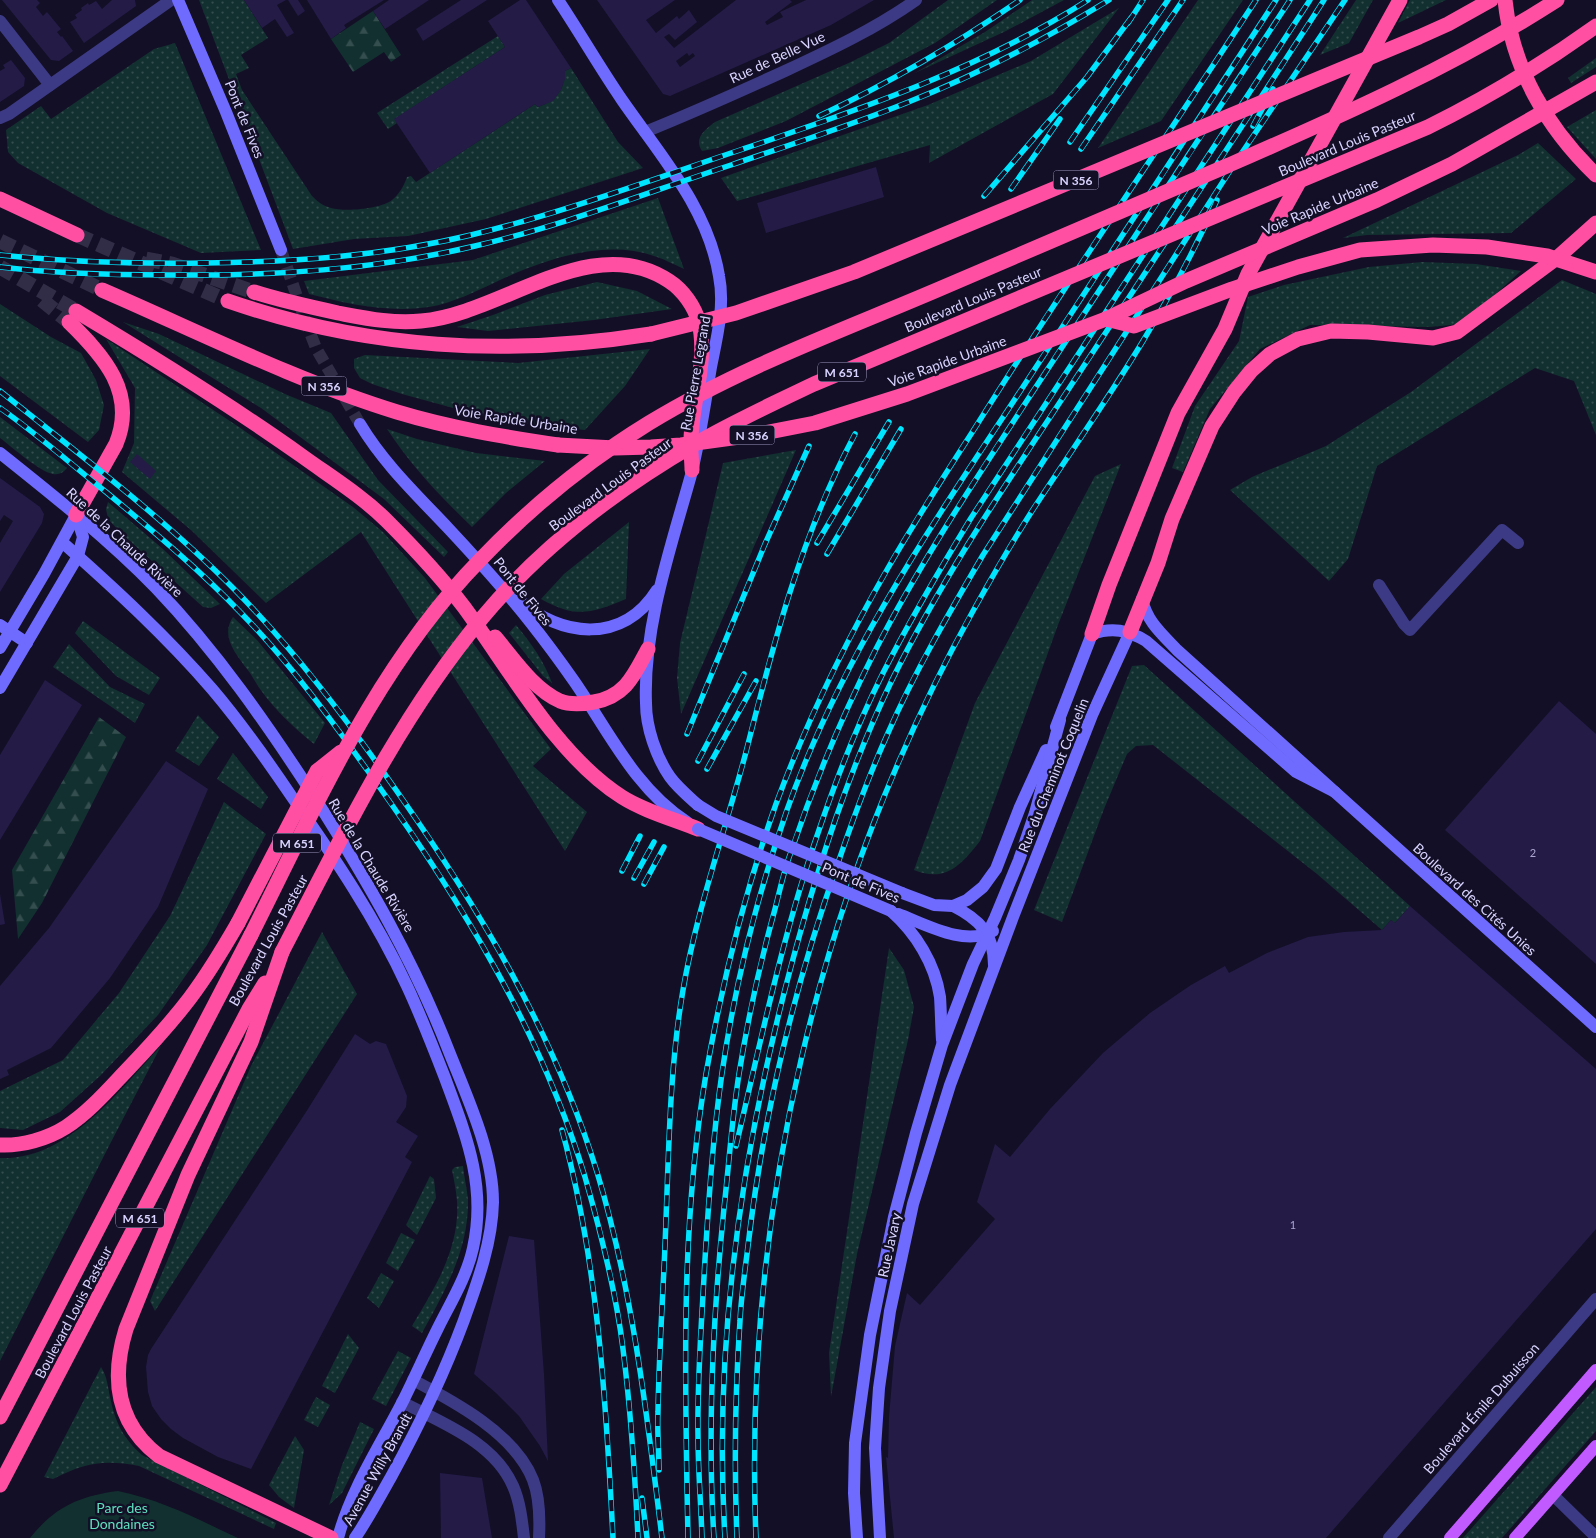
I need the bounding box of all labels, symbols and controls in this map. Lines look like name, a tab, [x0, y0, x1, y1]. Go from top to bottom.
street label: Rue de Belle Vue	[727, 27, 827, 87]
street label: Pont de Fives	[222, 77, 268, 161]
street label: Boulevard Louis Pasteur	[1276, 106, 1418, 180]
road number: N 356	[1054, 170, 1098, 190]
street label: Voie Rapide Urbaine	[1259, 174, 1381, 238]
street label: Boulevard Louis Pasteur	[902, 262, 1044, 336]
street label: Rue Pierre Legrand	[677, 314, 713, 432]
street label: Voie Rapide Urbaine	[885, 332, 1009, 390]
road number: M 651	[818, 362, 866, 382]
road number: N 356	[302, 376, 346, 396]
street label: Voie Rapide Urbaine	[453, 401, 579, 437]
road number: N 356	[730, 426, 774, 444]
street label: Boulevard Louis Pasteur	[545, 434, 675, 534]
street label: Rue de la Chaude Rivière	[63, 484, 187, 600]
street label: Pont de Fives	[490, 553, 556, 629]
street label: Rue du Cheminot Coquelin	[1014, 695, 1092, 855]
street label: Rue de la Chaude Rivière	[325, 795, 419, 935]
road number: M 651	[273, 834, 321, 852]
street label: Boulevard des Cités Unies	[1410, 839, 1540, 959]
house number: 2	[1530, 846, 1536, 859]
street label: Pont de Fives	[820, 858, 902, 906]
street label: Boulevard Louis Pasteur	[225, 871, 311, 1009]
road number: M 651	[116, 1208, 164, 1228]
street label: Rue Javary	[874, 1210, 904, 1279]
house number: 1	[1290, 1218, 1296, 1231]
street label: Boulevard Louis Pasteur	[31, 1243, 115, 1381]
street label: Boulevard Émile Dubuisson	[1420, 1339, 1542, 1477]
street label: Avenue Willy Brandt	[339, 1410, 415, 1528]
park label: Parc des Dondaines	[89, 1499, 155, 1532]

